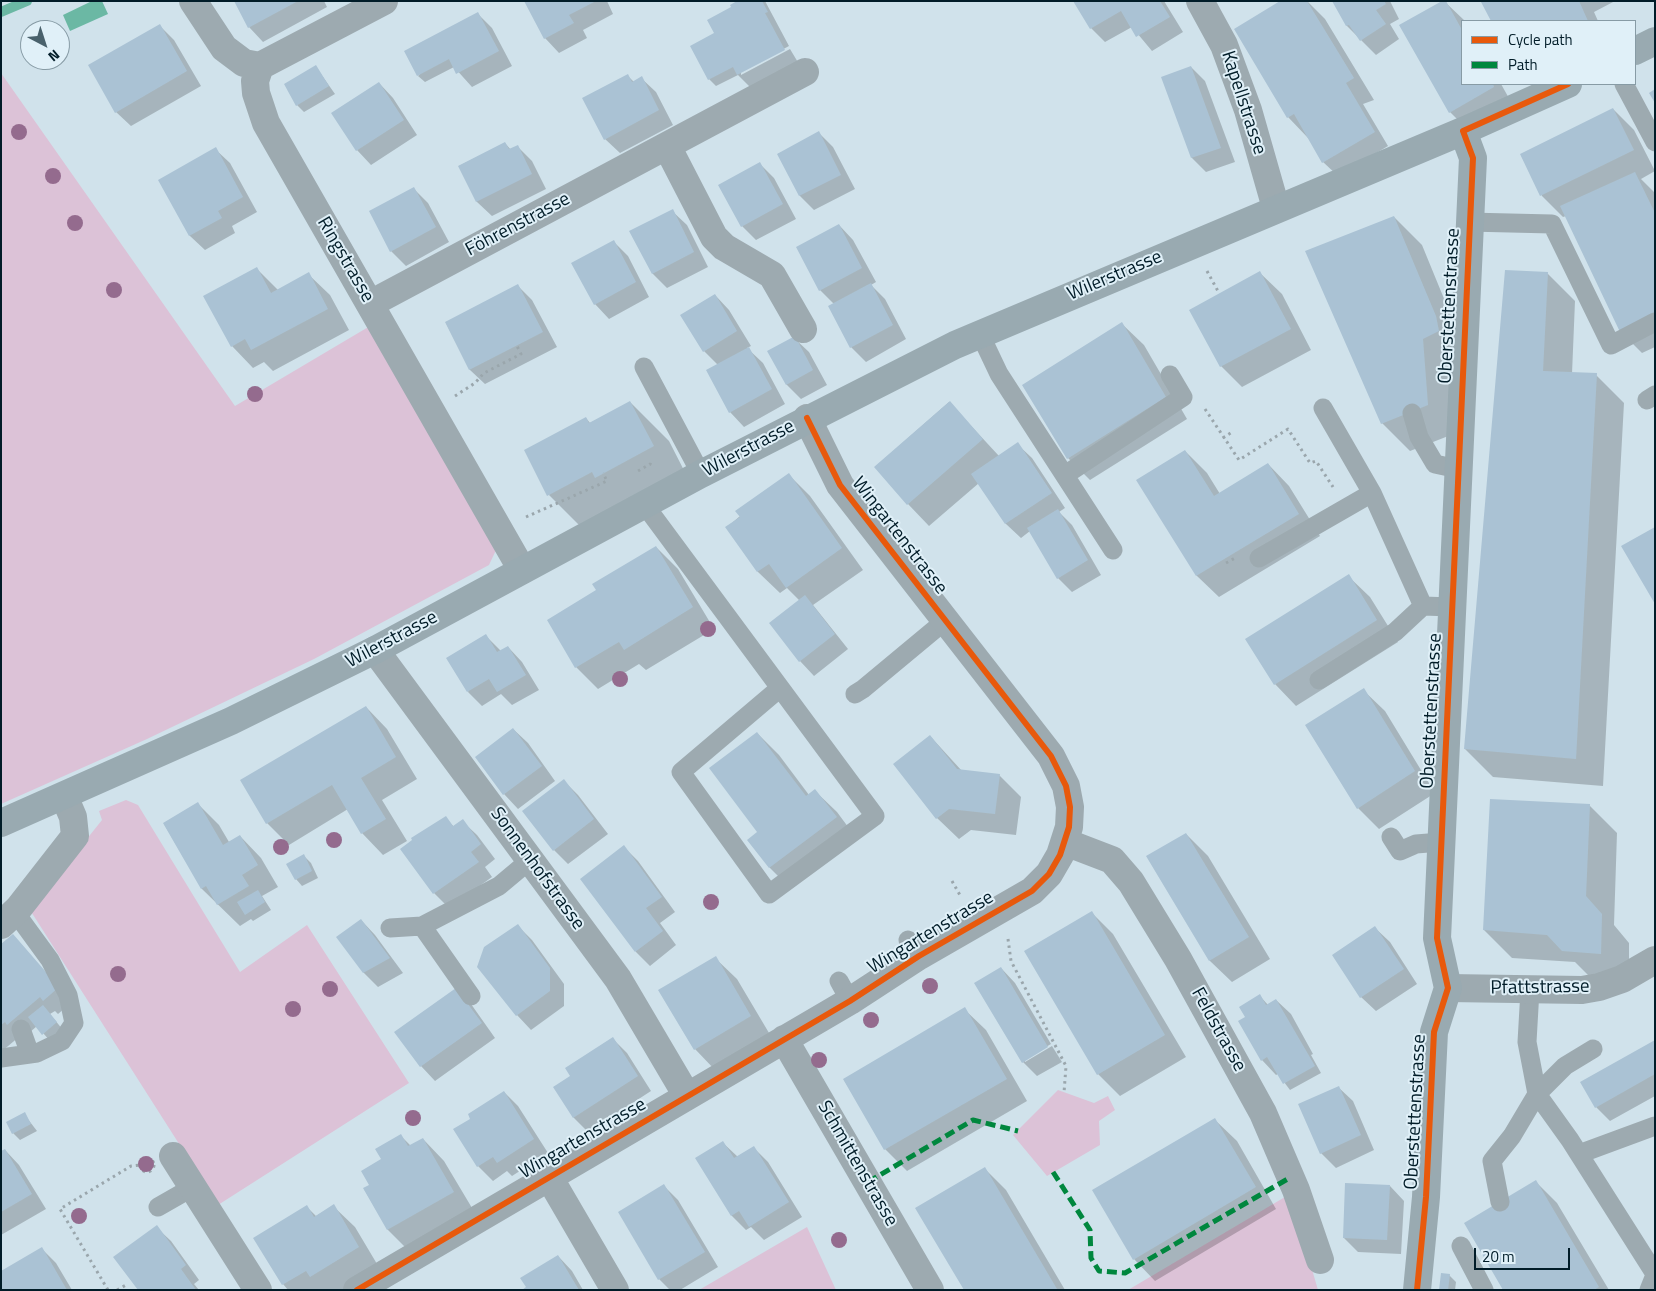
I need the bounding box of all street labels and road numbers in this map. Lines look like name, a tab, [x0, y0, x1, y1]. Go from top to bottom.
street label: Kapellstrasse	[1216, 48, 1270, 158]
street label: Föhrenstrasse	[462, 188, 574, 262]
street label: Ringstrasse	[311, 213, 379, 307]
street label: Oberstettenstrasse	[1435, 228, 1465, 384]
street label: Wilerstrasse	[1064, 246, 1166, 306]
street label: Wilerstrasse	[699, 415, 799, 483]
street label: Wingartenstrasse	[846, 473, 952, 599]
street label: Wilerstrasse	[342, 606, 442, 674]
street label: Oberstettenstrasse	[1417, 633, 1447, 789]
street label: Sonnenhofstrasse	[485, 803, 589, 935]
street label: Wingartenstrasse	[864, 887, 998, 979]
street label: Pfattstrasse	[1490, 976, 1590, 1000]
street label: Feldstrasse	[1186, 984, 1250, 1076]
street label: Oberstettenstrasse	[1401, 1034, 1431, 1190]
street label: Wingartenstrasse	[516, 1094, 650, 1184]
street label: Schmittenstrasse	[812, 1097, 902, 1231]

